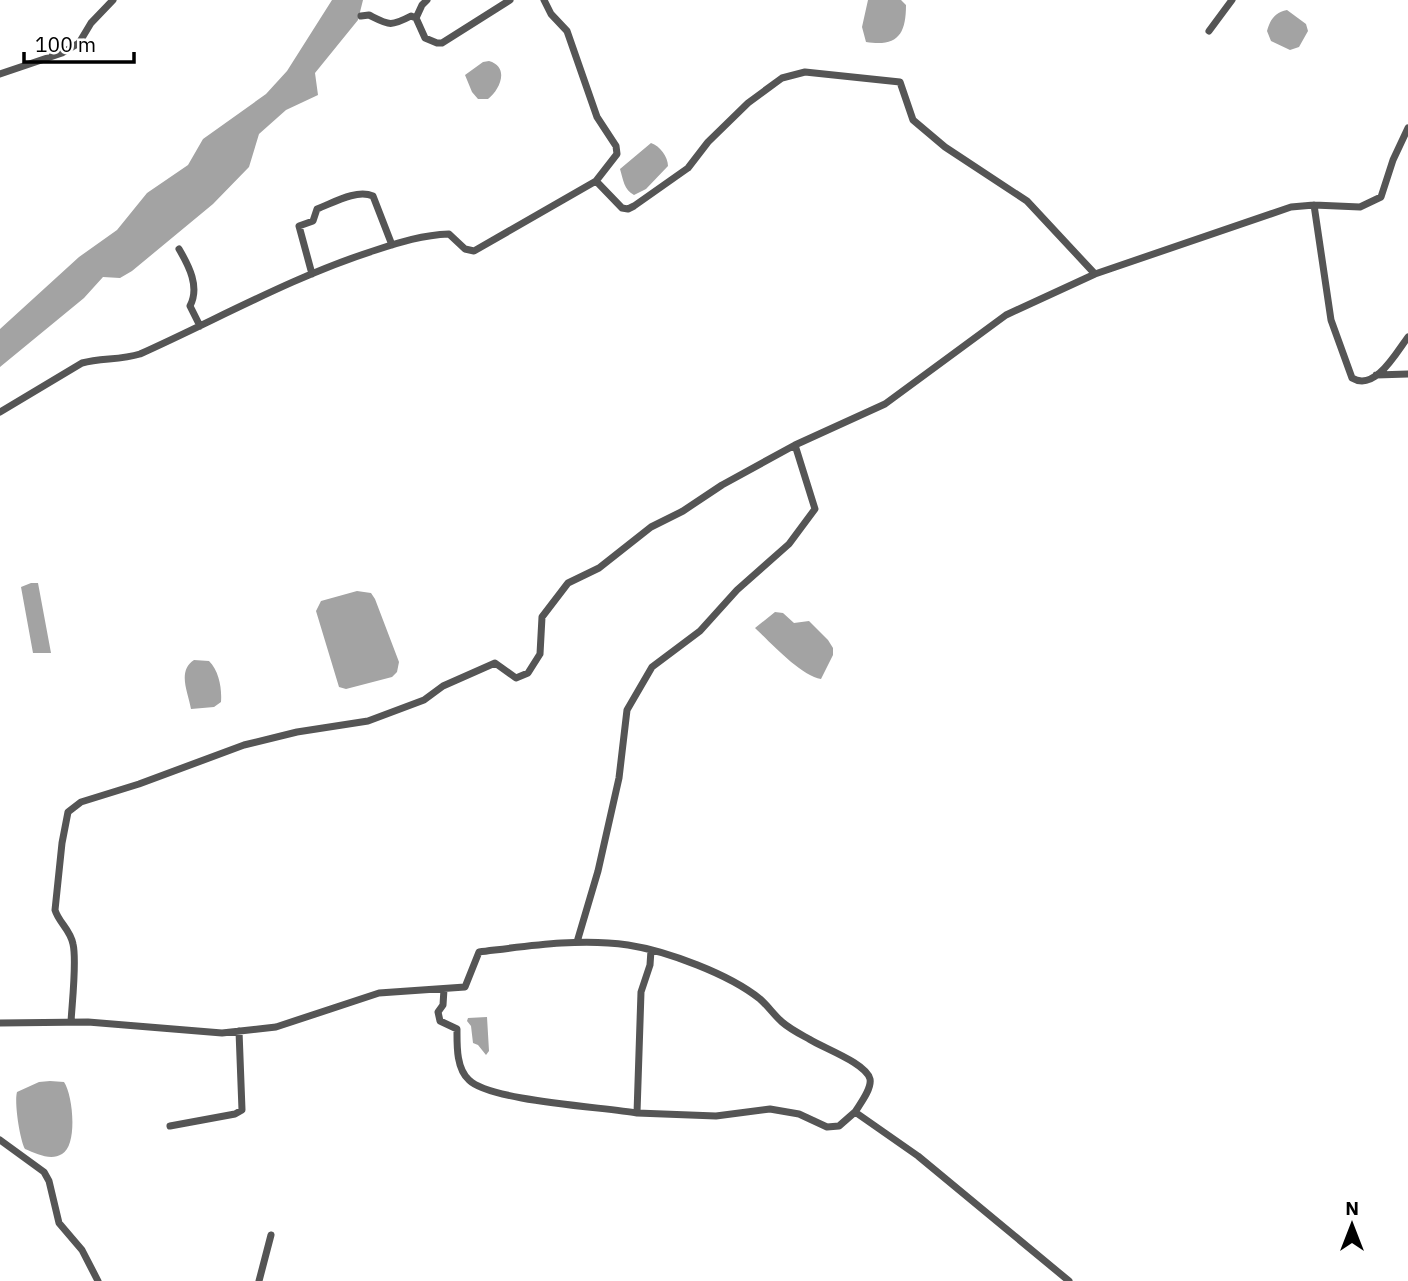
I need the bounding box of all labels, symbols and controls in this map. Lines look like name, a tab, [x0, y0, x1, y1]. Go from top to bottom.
scale bar	[24, 21, 135, 65]
text: 100 m	[35, 30, 96, 58]
north arrow	[1317, 1190, 1387, 1260]
text: N	[1345, 1196, 1359, 1220]

